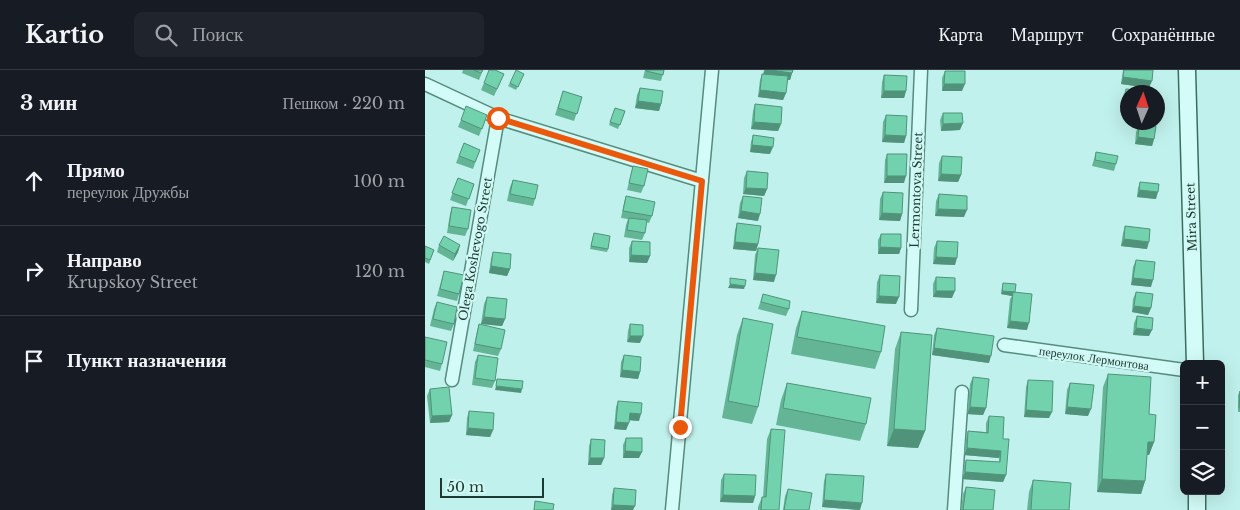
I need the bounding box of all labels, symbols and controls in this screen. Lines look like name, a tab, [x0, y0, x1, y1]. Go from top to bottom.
search box	[134, 12, 484, 57]
text: Kartio	[25, 20, 104, 49]
icon: search	[152, 21, 180, 49]
text: Поиск	[192, 23, 243, 46]
text: Карта	[938, 24, 983, 46]
text: Маршрут	[1011, 24, 1083, 46]
text: Сохранённые	[1111, 24, 1215, 46]
north arrow	[1120, 85, 1165, 130]
text: 3 мин	[20, 90, 77, 116]
text: Пешком · 220 m	[283, 93, 405, 113]
route start	[487, 107, 510, 130]
street label: Lermontova Street	[906, 131, 926, 248]
text: Прямо	[67, 159, 125, 182]
icon: ahead	[20, 167, 48, 195]
text: 100 m	[353, 171, 405, 191]
street label: Olega Koshevogo Street	[455, 175, 495, 322]
text: переулок Дружбы	[67, 182, 189, 202]
street label: Mira Street	[1182, 182, 1200, 252]
text: Направо	[67, 249, 142, 272]
icon: right	[20, 257, 48, 285]
text: 120 m	[355, 261, 405, 281]
text: Krupskoy Street	[67, 272, 198, 292]
street label: переулок Лермонтова	[1038, 343, 1150, 373]
icon: arrive	[20, 347, 48, 375]
text: Пункт назначения	[67, 349, 227, 372]
map controls	[1180, 360, 1225, 495]
button: +	[1180, 360, 1225, 405]
button: −	[1180, 405, 1225, 450]
route end	[669, 416, 692, 439]
button: layers	[1180, 450, 1225, 495]
scale bar	[440, 475, 544, 498]
text: 50 m	[447, 478, 484, 496]

